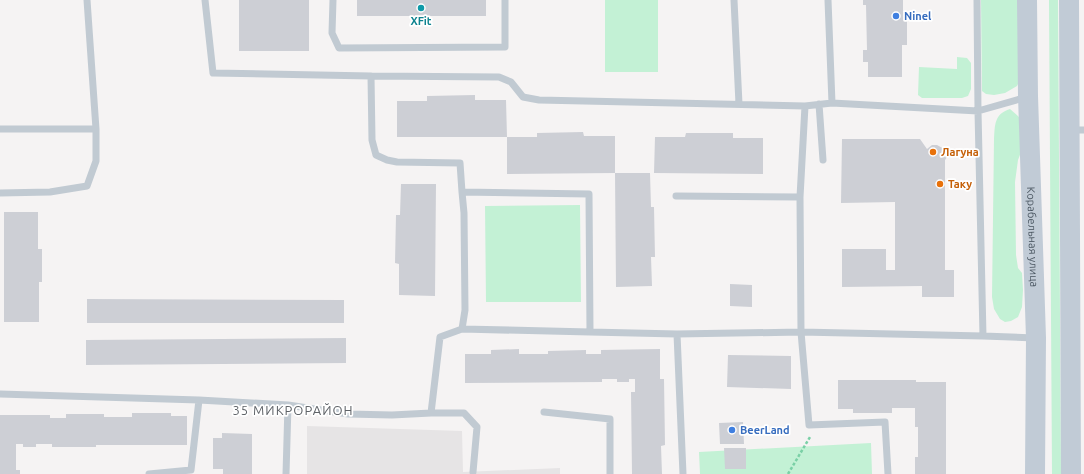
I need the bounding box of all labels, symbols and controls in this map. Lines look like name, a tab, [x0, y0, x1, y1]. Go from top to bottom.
marker: XFit	[416, 3, 426, 13]
place label: Ninel	[904, 10, 932, 22]
marker: Ninel	[891, 11, 901, 21]
place label: XFit	[410, 15, 432, 27]
place label: Лагуна	[941, 146, 979, 158]
marker: Лагуна	[928, 147, 938, 157]
place label: Таку	[948, 178, 972, 190]
marker: Таку	[935, 179, 945, 189]
street label: Корабельная улица	[1025, 187, 1040, 287]
district label: 35 МИКРОРАЙОН	[232, 403, 354, 417]
place label: BeerLand	[740, 424, 790, 436]
marker: BeerLand	[727, 425, 737, 435]

